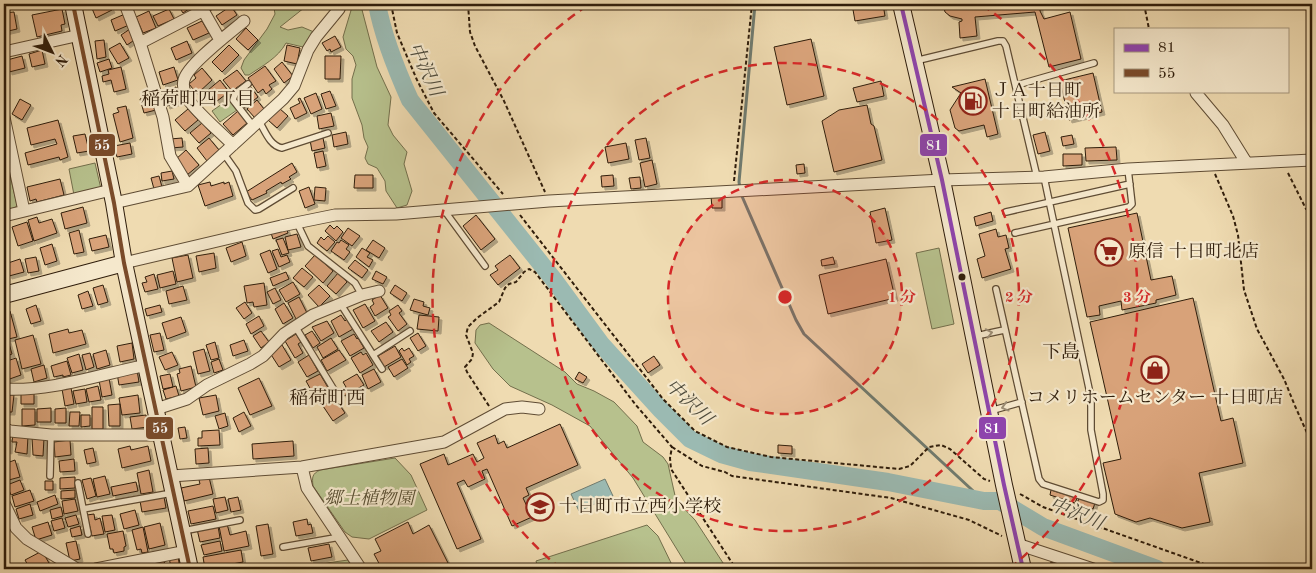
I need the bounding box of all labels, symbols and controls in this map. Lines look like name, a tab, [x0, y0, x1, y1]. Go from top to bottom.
north arrow	[28, 28, 78, 78]
legend	[1114, 28, 1288, 92]
water label: 中沢川	[403, 39, 447, 102]
text: 81	[1158, 41, 1175, 56]
text: N	[52, 51, 70, 69]
text: 55	[1158, 67, 1175, 82]
place label: ＪＡ十日町 十日町給油所	[992, 80, 1100, 121]
fuel station icon: ＪＡ十日町 十日町給油所	[958, 86, 988, 116]
district label: 稲荷町四丁目	[141, 89, 255, 110]
line badge: 55	[88, 133, 116, 157]
line badge: 81	[919, 133, 948, 157]
text: 55	[94, 139, 110, 153]
text: 81	[926, 139, 942, 153]
supermarket icon: 原信 十日町北店	[1094, 237, 1124, 267]
place label: 原信 十日町北店	[1128, 241, 1259, 261]
unlabelled marker	[957, 272, 967, 282]
centre of rings	[776, 288, 794, 306]
text: 1 分	[888, 289, 916, 306]
text: 2 分	[1005, 289, 1033, 306]
text: 3 分	[1123, 289, 1151, 306]
one-way arrow	[985, 328, 993, 339]
district label: 下島	[1042, 342, 1080, 363]
shop icon: コメリホームセンター 十日町店	[1140, 355, 1170, 385]
water label: 中沢川	[661, 375, 718, 431]
place label: コメリホームセンター 十日町店	[1027, 387, 1283, 407]
district label: 稲荷町西	[289, 388, 365, 409]
one-way arrow	[1001, 401, 1010, 412]
line badge: 55	[145, 416, 174, 440]
line badge: 81	[978, 416, 1007, 440]
text: 55	[152, 422, 168, 436]
text: 81	[984, 422, 1000, 436]
park label: 郷土植物園	[324, 488, 417, 508]
school or university icon: 十日町市立西小学校	[525, 492, 555, 522]
water label: 中沢川	[1046, 494, 1109, 535]
place label: 十日町市立西小学校	[559, 496, 721, 516]

